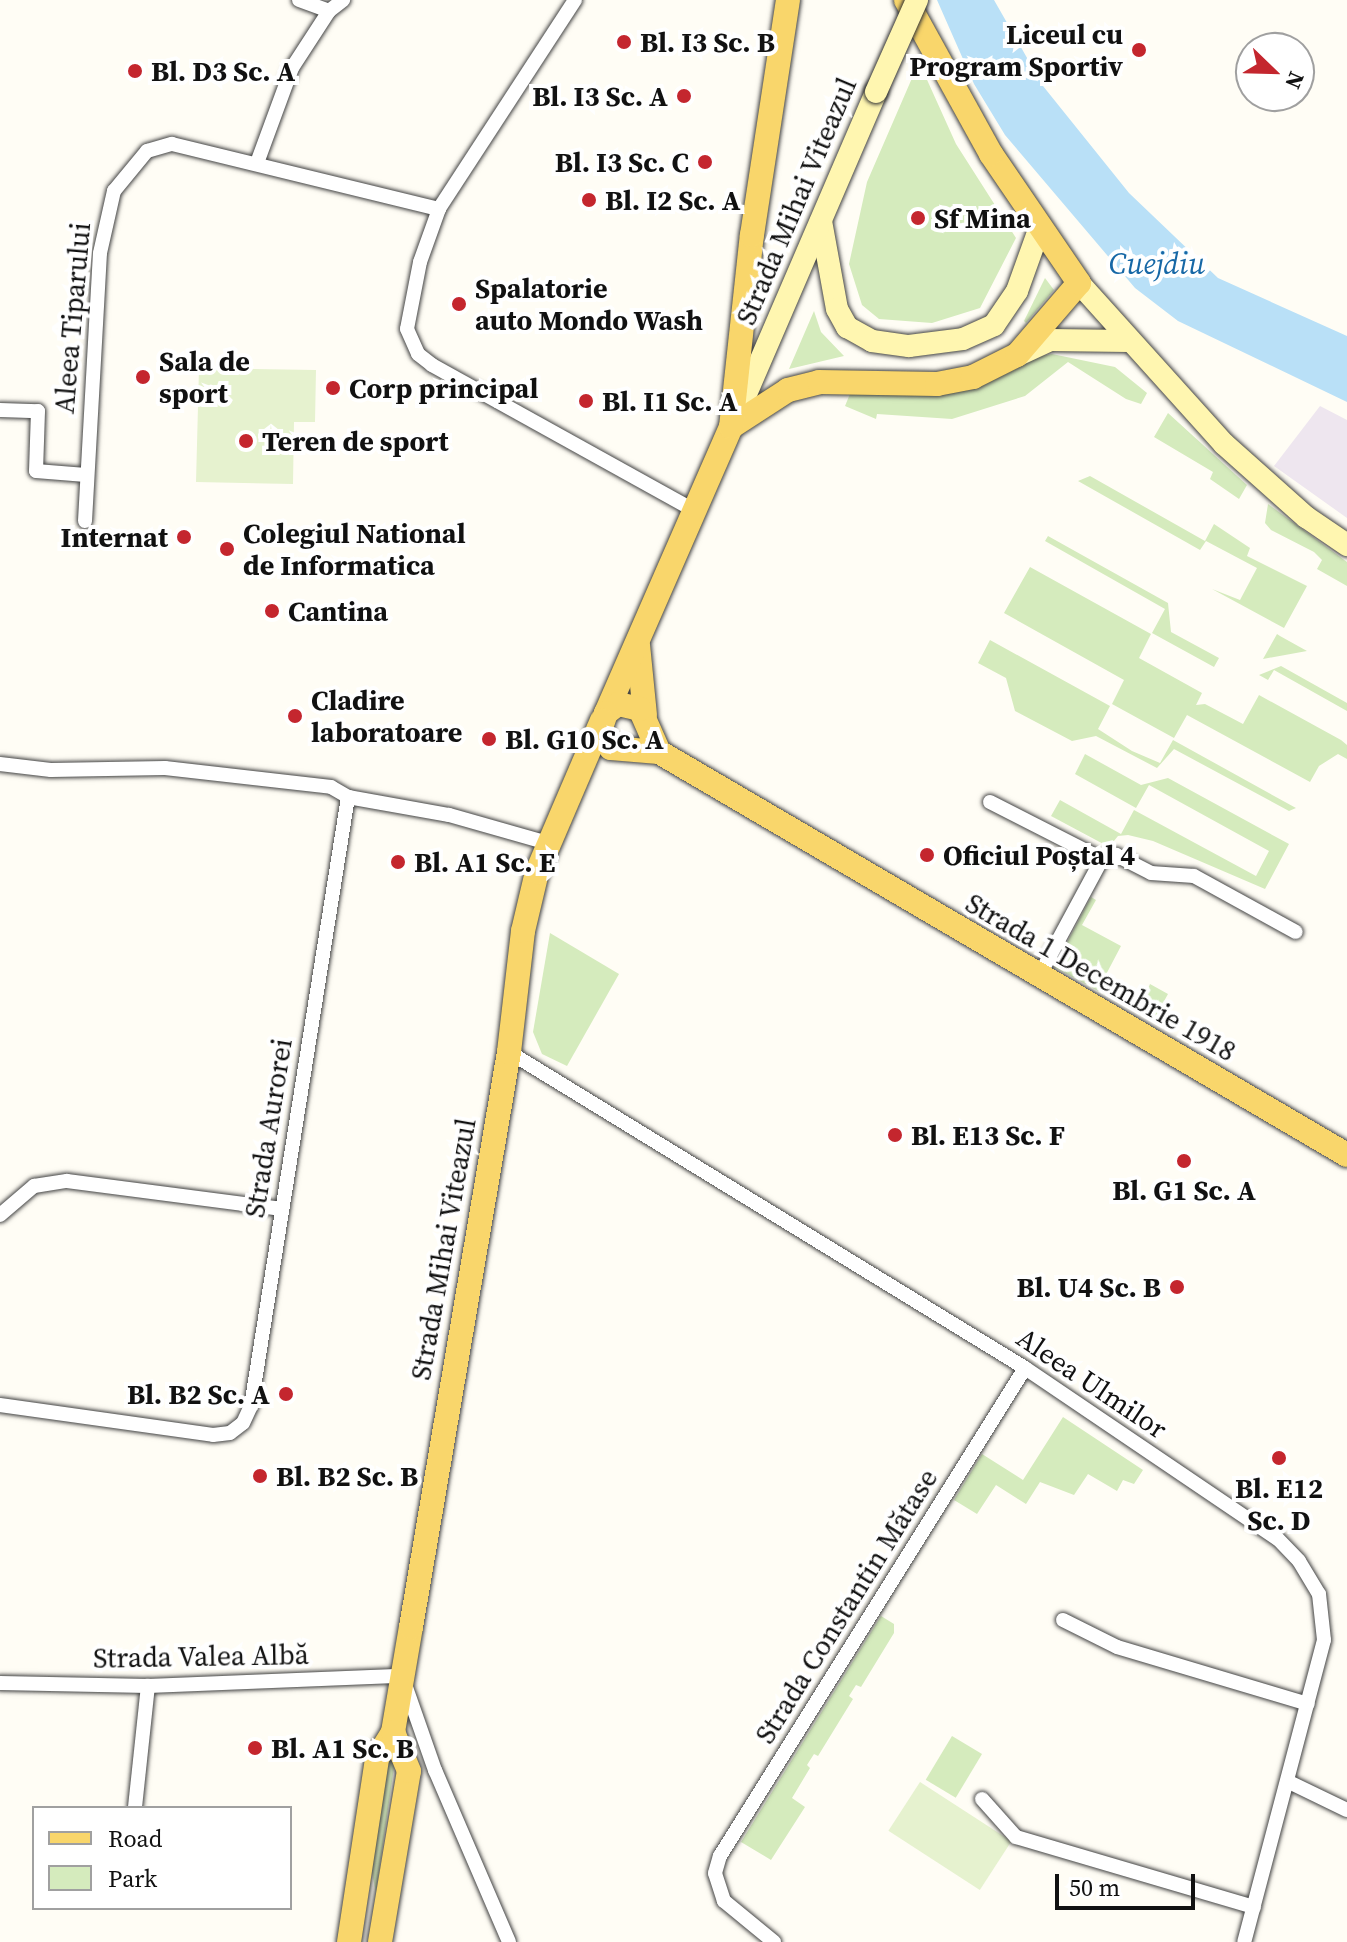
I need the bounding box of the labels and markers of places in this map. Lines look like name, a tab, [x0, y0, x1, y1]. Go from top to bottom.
place label: Liceul cu Program Sportiv	[909, 17, 1123, 83]
place label: Bl. I3 Sc. B	[640, 25, 775, 59]
marker: Bl. I3 Sc. B	[615, 33, 633, 51]
marker: Liceul cu Program Sportiv	[1130, 41, 1148, 59]
place label: Bl. D3 Sc. A	[151, 54, 296, 88]
marker: Bl. D3 Sc. A	[126, 62, 144, 80]
place label: Bl. I3 Sc. A	[532, 79, 668, 113]
marker: Bl. I3 Sc. A	[675, 87, 693, 105]
place label: Bl. I3 Sc. C	[555, 145, 689, 179]
marker: Bl. I3 Sc. C	[696, 153, 714, 171]
place label: Bl. I2 Sc. A	[605, 183, 741, 217]
marker: Bl. I2 Sc. A	[580, 191, 598, 209]
place label: Sf Mina	[934, 201, 1031, 235]
marker: Sf Mina	[909, 209, 927, 227]
place label: Spalatorie auto Mondo Wash	[475, 271, 704, 337]
marker: Spalatorie auto Mondo Wash	[450, 295, 468, 313]
place label: Sala de sport	[159, 344, 250, 410]
marker: Sala de sport	[134, 368, 152, 386]
place label: Corp principal	[349, 371, 539, 405]
marker: Corp principal	[324, 379, 342, 397]
place label: Bl. I1 Sc. A	[602, 384, 738, 418]
marker: Bl. I1 Sc. A	[577, 392, 595, 410]
place label: Teren de sport	[262, 424, 449, 458]
marker: Teren de sport	[237, 432, 255, 450]
place label: Colegiul National de Informatica	[243, 516, 466, 582]
place label: Internat	[61, 520, 168, 554]
marker: Internat	[175, 528, 193, 546]
marker: Colegiul National de Informatica	[218, 540, 236, 558]
place label: Cantina	[288, 594, 388, 628]
marker: Cantina	[263, 602, 281, 620]
place label: Cladire laboratoare	[311, 683, 462, 749]
marker: Cladire laboratoare	[286, 707, 304, 725]
place label: Bl. G10 Sc. A	[505, 722, 664, 756]
marker: Bl. G10 Sc. A	[480, 730, 498, 748]
place label: Oficiul Poștal 4	[943, 838, 1135, 872]
place label: Bl. A1 Sc. E	[414, 845, 555, 879]
marker: Oficiul Poștal 4	[918, 846, 936, 864]
marker: Bl. A1 Sc. E	[389, 853, 407, 871]
place label: Bl. E13 Sc. F	[911, 1118, 1065, 1152]
marker: Bl. E13 Sc. F	[886, 1126, 904, 1144]
marker: Bl. G1 Sc. A	[1175, 1152, 1193, 1170]
place label: Bl. G1 Sc. A	[1112, 1173, 1256, 1207]
place label: Bl. U4 Sc. B	[1016, 1270, 1161, 1304]
marker: Bl. U4 Sc. B	[1168, 1278, 1186, 1296]
place label: Bl. B2 Sc. A	[127, 1377, 270, 1411]
marker: Bl. B2 Sc. A	[277, 1385, 295, 1403]
marker: Bl. E12 Sc. D	[1270, 1449, 1288, 1467]
place label: Bl. B2 Sc. B	[276, 1459, 418, 1493]
marker: Bl. B2 Sc. B	[251, 1467, 269, 1485]
place label: Bl. E12 Sc. D	[1235, 1471, 1323, 1537]
place label: Bl. A1 Sc. B	[271, 1731, 414, 1765]
marker: Bl. A1 Sc. B	[246, 1739, 264, 1757]

